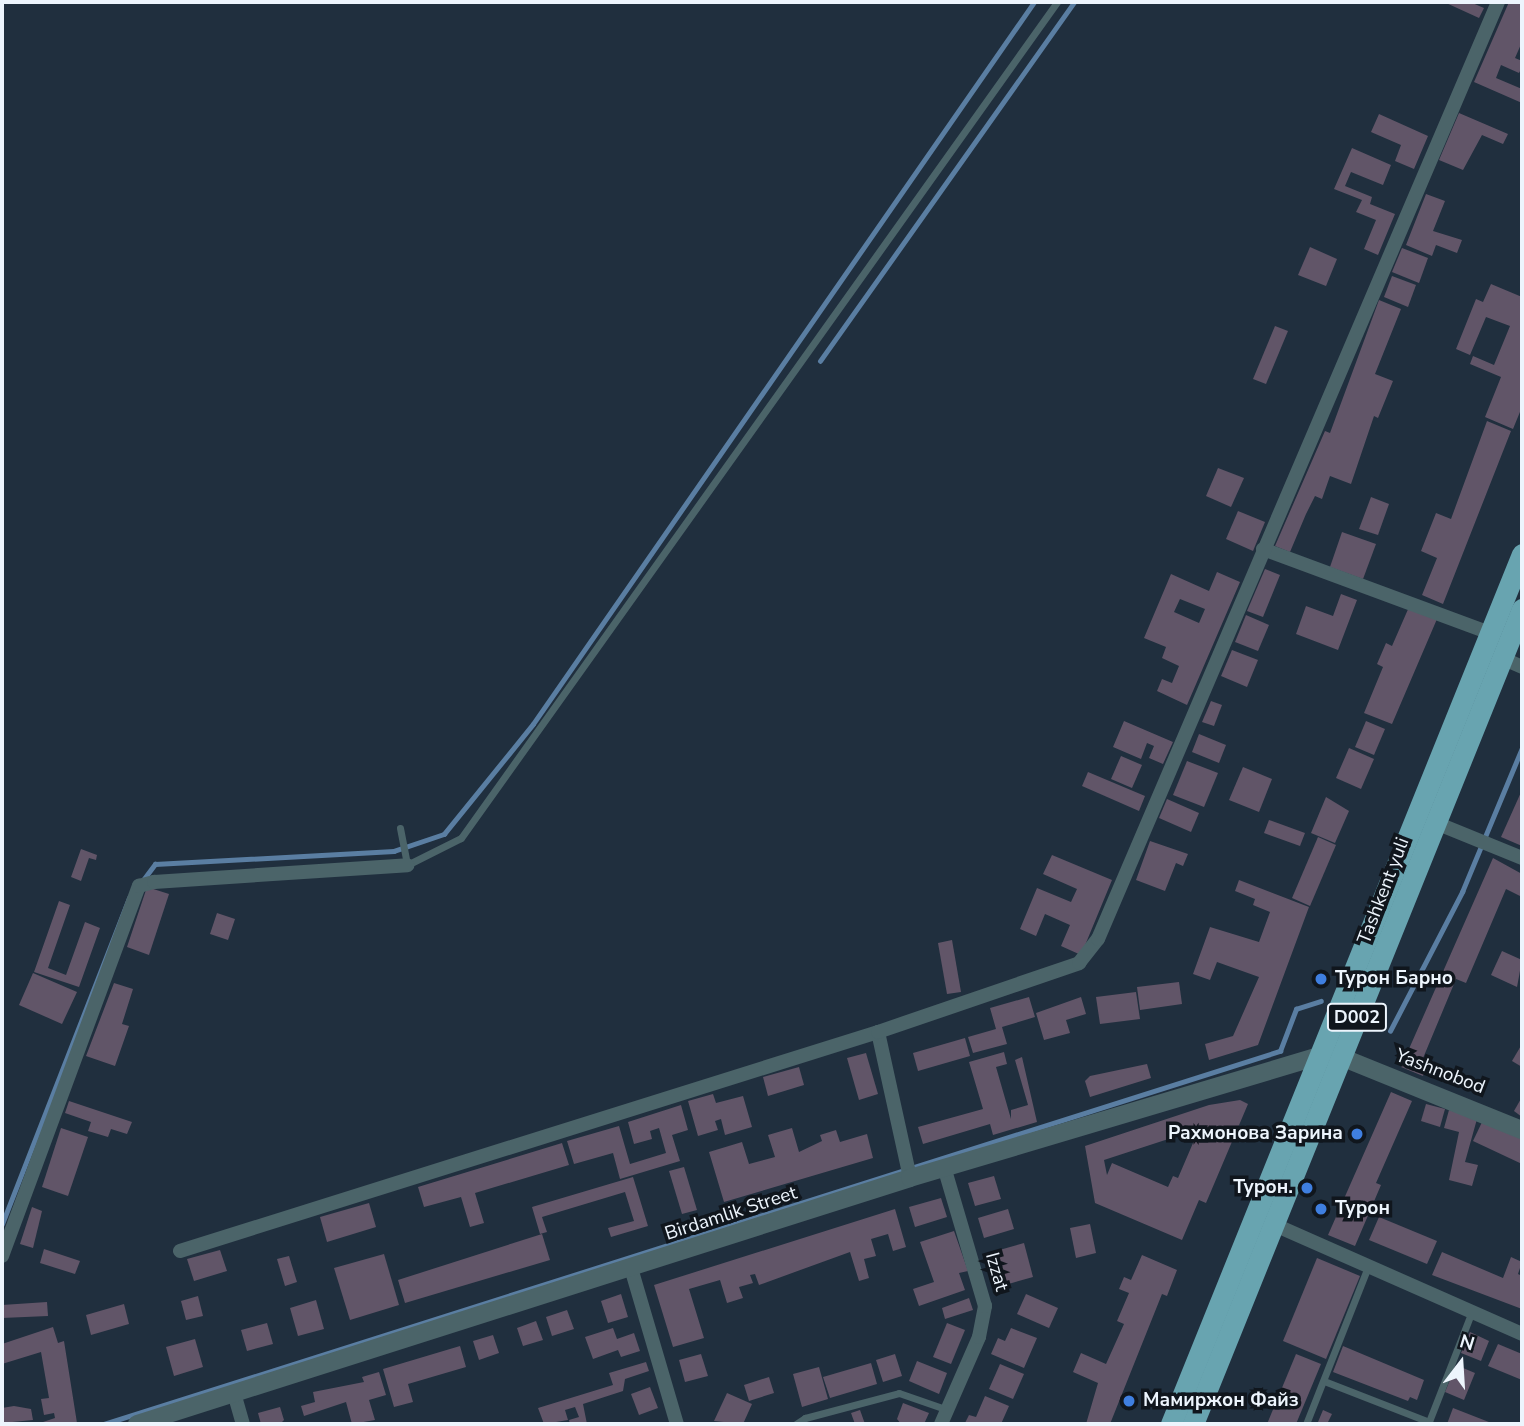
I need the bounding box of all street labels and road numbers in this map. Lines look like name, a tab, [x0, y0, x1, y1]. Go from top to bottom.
street label: Tashkent yuli	[1353, 835, 1415, 947]
road number: D002	[1326, 1002, 1388, 1032]
street label: Yashnobod	[1392, 1045, 1488, 1099]
street label: Birdamlik Street	[662, 1182, 800, 1246]
street label: Izzat	[980, 1250, 1012, 1294]

